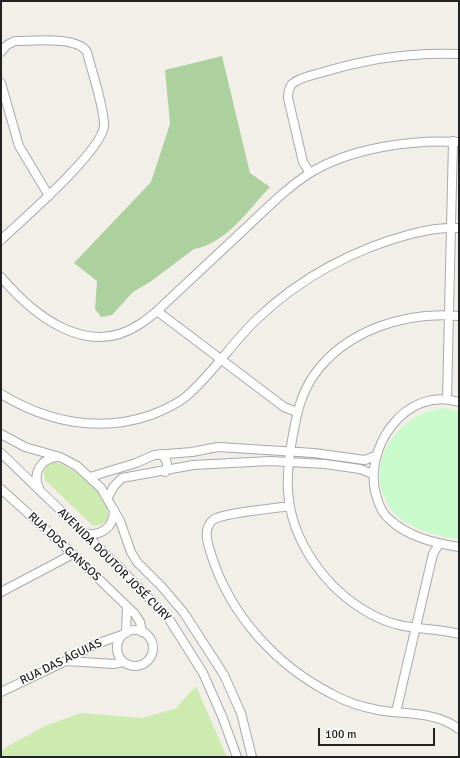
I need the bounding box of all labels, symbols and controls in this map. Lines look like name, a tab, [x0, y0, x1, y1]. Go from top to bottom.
street label: AVENIDA DOUTOR JOSÉ CURY	[54, 505, 174, 625]
street label: RUA DOS GANSOS	[25, 510, 103, 584]
street label: RUA DAS ÁGUIAS	[18, 636, 104, 688]
scale bar	[320, 720, 437, 746]
text: 100 m	[325, 727, 357, 742]

